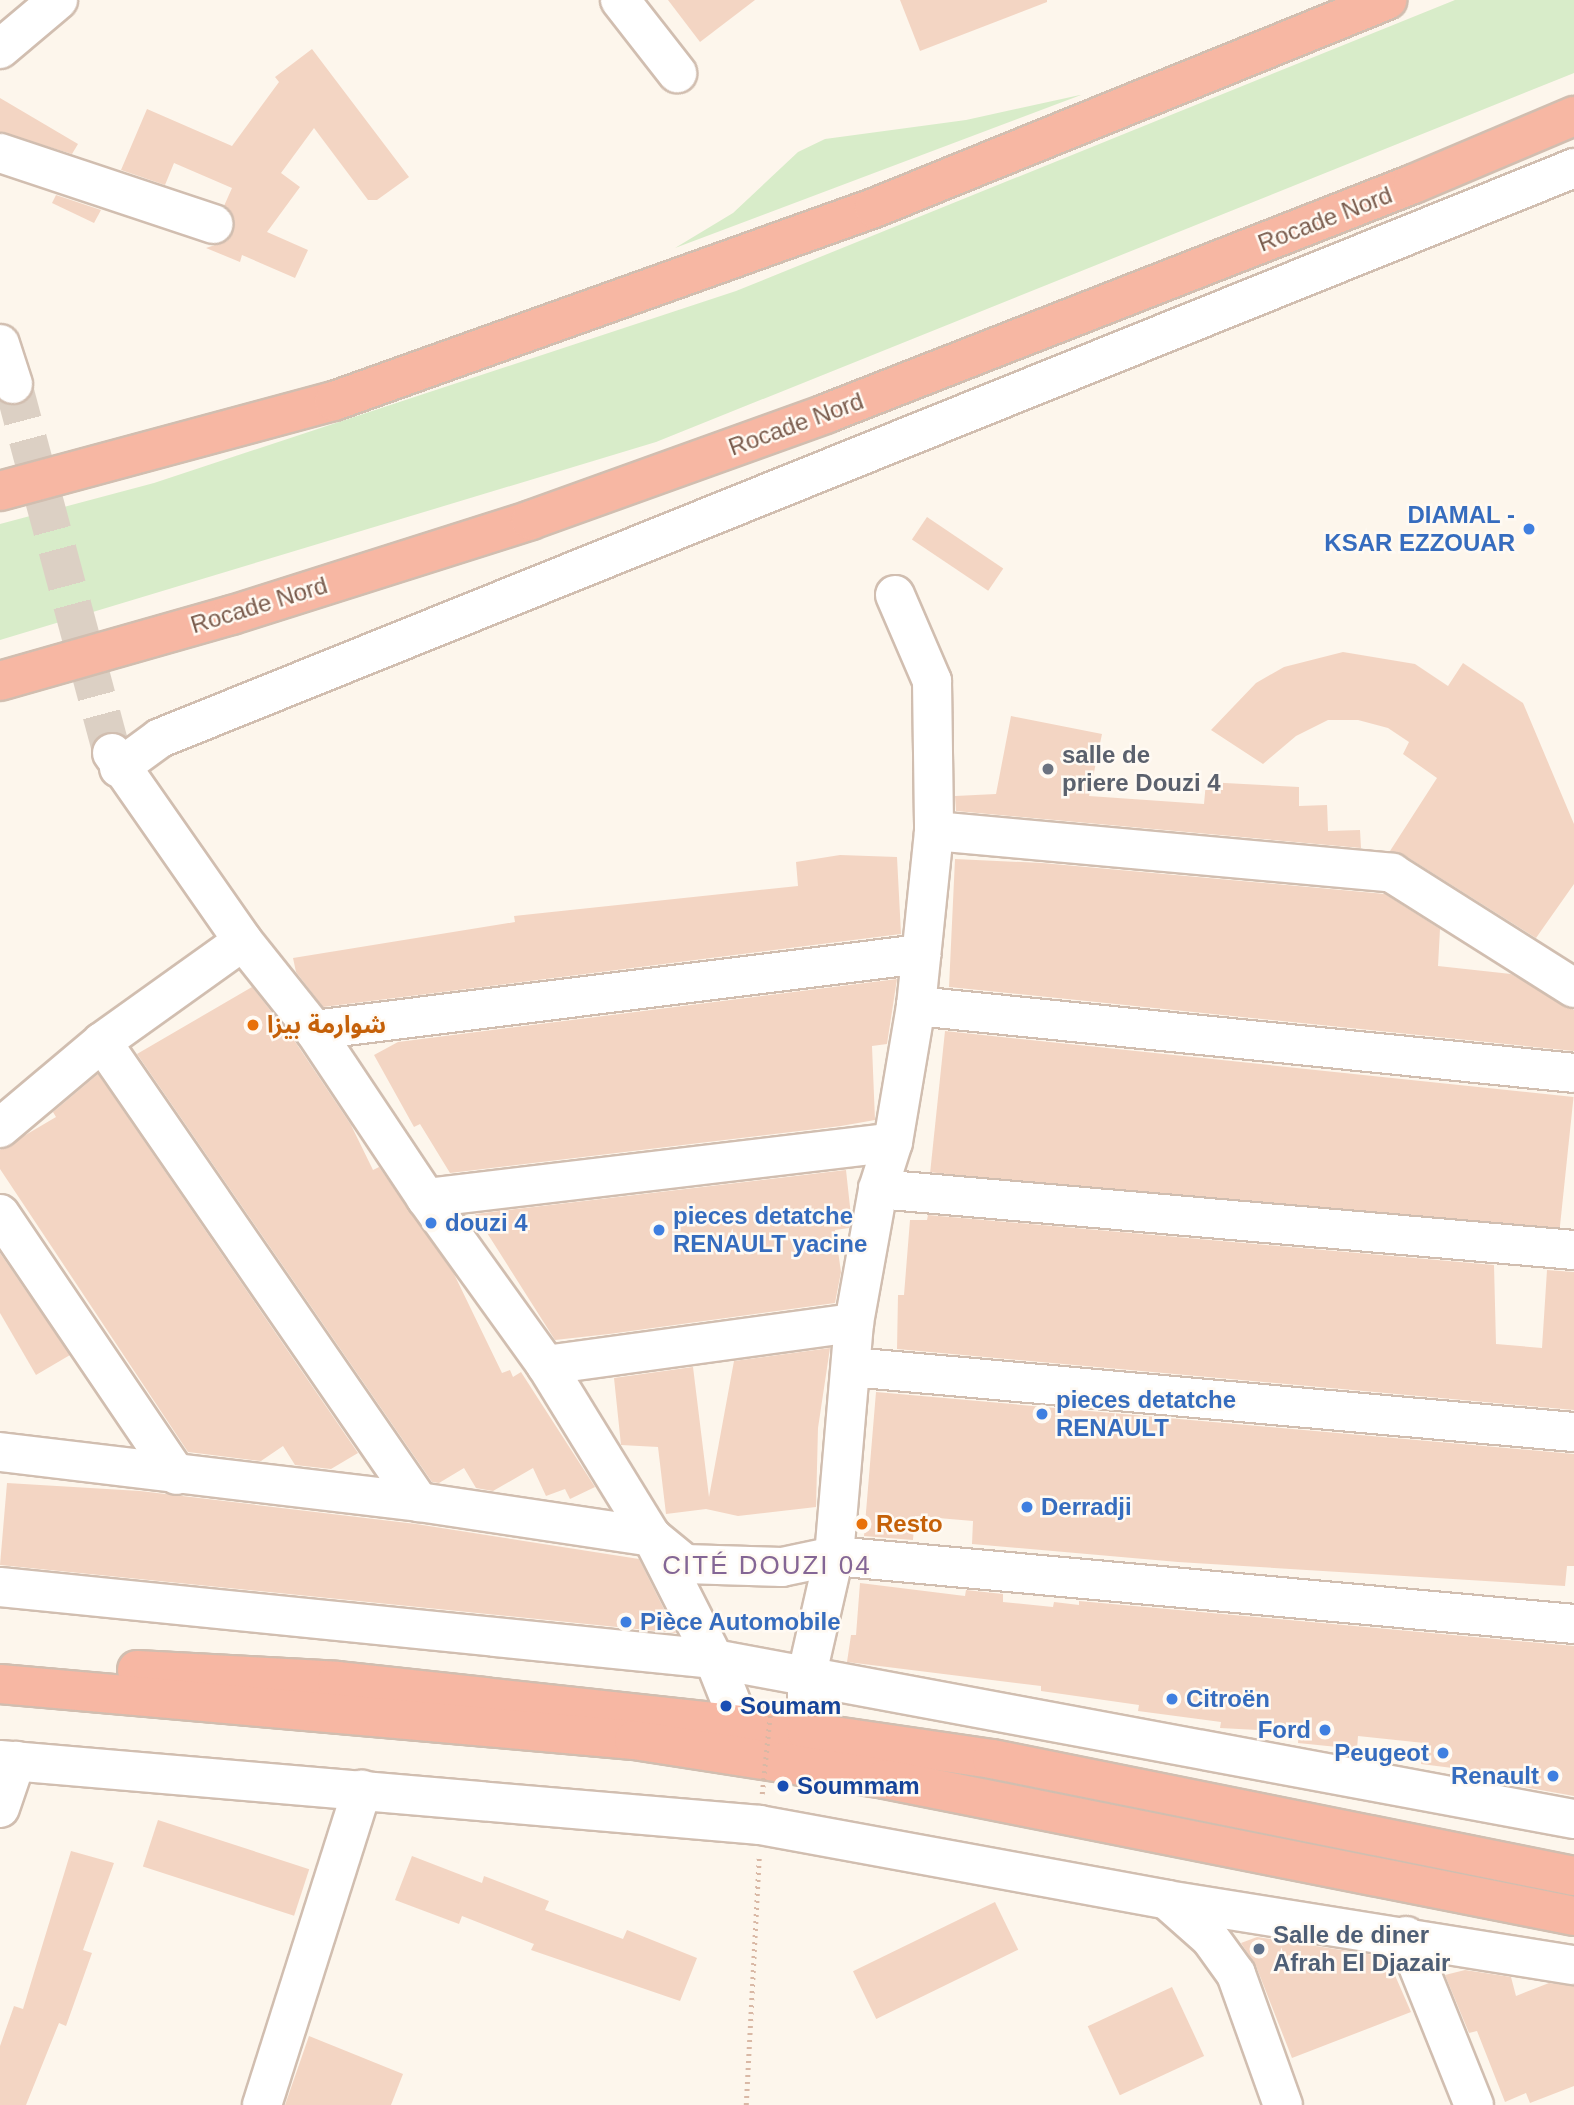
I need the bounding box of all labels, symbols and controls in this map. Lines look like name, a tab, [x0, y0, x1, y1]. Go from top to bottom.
street label: Rocade Nord	[1254, 180, 1396, 258]
street label: Rocade Nord	[725, 386, 867, 462]
place label: DIAMAL - KSAR EZZOUAR	[1324, 501, 1515, 557]
marker: DIAMAL - KSAR EZZOUAR	[1521, 521, 1537, 537]
street label: Rocade Nord	[187, 571, 331, 639]
place label: salle de priere Douzi 4	[1062, 741, 1221, 797]
marker: salle de priere Douzi 4	[1040, 761, 1056, 777]
place label: شوارمة بيزا	[267, 1011, 386, 1039]
marker: شوارمة بيزا	[245, 1017, 261, 1033]
place label: pieces detatche RENAULT yacine	[673, 1202, 867, 1258]
place label: douzi 4	[445, 1209, 528, 1237]
marker: douzi 4	[423, 1215, 439, 1231]
marker: pieces detatche RENAULT yacine	[651, 1222, 667, 1238]
place label: pieces detatche RENAULT	[1056, 1386, 1236, 1442]
marker: pieces detatche RENAULT	[1034, 1406, 1050, 1422]
place label: Derradji	[1041, 1493, 1132, 1521]
marker: Derradji	[1019, 1499, 1035, 1515]
place label: Resto	[876, 1510, 943, 1538]
marker: Resto	[854, 1516, 870, 1532]
district label: CITÉ DOUZI 04	[664, 1550, 870, 1582]
place label: Pièce Automobile	[640, 1608, 841, 1636]
marker: Pièce Automobile	[618, 1614, 634, 1630]
place label: Citroën	[1186, 1685, 1270, 1713]
marker: Citroën	[1164, 1691, 1180, 1707]
place label: Soumam	[740, 1692, 841, 1720]
marker: Soumam	[718, 1698, 734, 1714]
place label: Ford	[1258, 1716, 1311, 1744]
marker: Ford	[1317, 1722, 1333, 1738]
place label: Peugeot	[1334, 1739, 1429, 1767]
marker: Peugeot	[1435, 1745, 1451, 1761]
place label: Renault	[1451, 1762, 1539, 1790]
marker: Renault	[1545, 1768, 1561, 1784]
place label: Soummam	[797, 1772, 920, 1800]
marker: Soummam	[775, 1778, 791, 1794]
place label: Salle de diner Afrah El Djazair	[1273, 1921, 1450, 1977]
marker: Salle de diner Afrah El Djazair	[1251, 1941, 1267, 1957]

